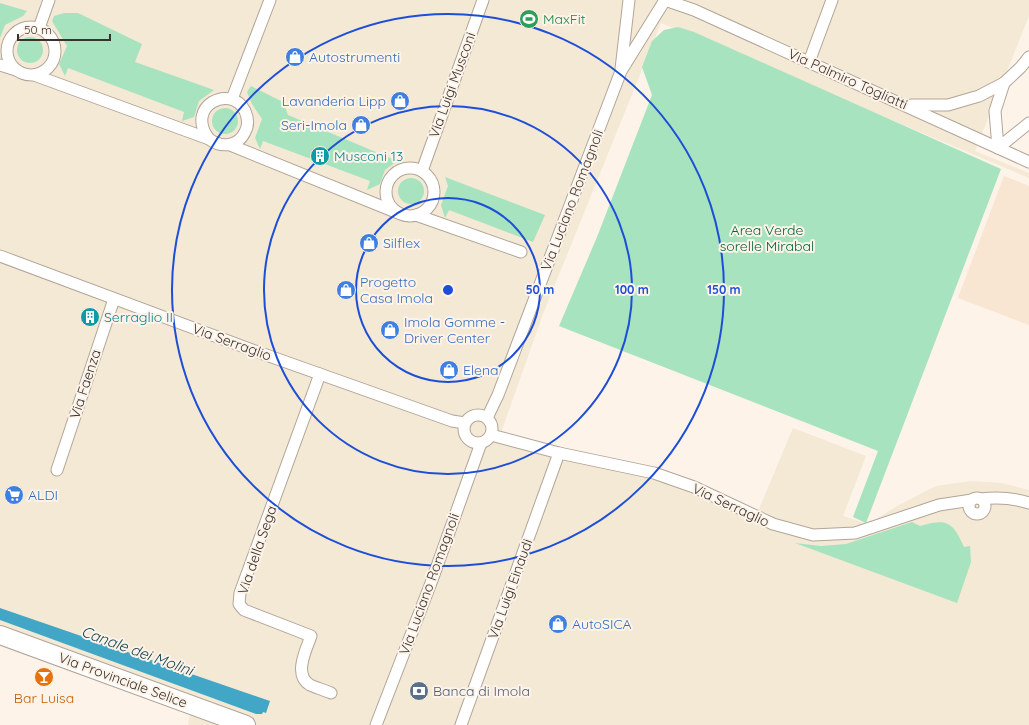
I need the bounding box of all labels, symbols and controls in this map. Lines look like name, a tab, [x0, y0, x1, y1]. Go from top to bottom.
sports icon: MaxFit	[518, 8, 540, 30]
place label: MaxFit	[543, 10, 586, 28]
scale bar	[18, 16, 110, 42]
text: 50 m	[24, 22, 52, 37]
street label: Via Luigi Musconi	[424, 30, 480, 140]
street label: Via Palmiro Togliatti	[785, 45, 911, 113]
shop icon: Autostrumenti	[284, 46, 306, 68]
place label: Autostrumenti	[309, 48, 400, 66]
shop icon: Lavanderia Lipp	[389, 90, 411, 112]
place label: Lavanderia Lipp	[282, 92, 386, 110]
shop icon: Seri-Imola	[350, 114, 372, 136]
place label: Seri-Imola	[281, 116, 347, 134]
street label: Via Luciano Romagnoli	[537, 127, 607, 273]
building icon: Musconi 13	[309, 145, 331, 167]
place label: Musconi 13	[334, 147, 403, 165]
park label: Area Verde sorelle Mirabal	[720, 221, 814, 255]
shop icon: Silflex	[358, 232, 380, 254]
place label: Silflex	[383, 234, 420, 252]
place label: Progetto Casa Imola	[360, 273, 433, 307]
shop icon: Progetto Casa Imola	[335, 279, 357, 301]
text: 50 m	[526, 282, 554, 297]
text: 100 m	[615, 282, 649, 297]
text: 150 m	[707, 282, 741, 297]
centre of rings	[441, 283, 455, 297]
building icon: Serraglio II	[79, 306, 101, 328]
place label: Serraglio II	[104, 308, 173, 326]
place label: Imola Gomme - Driver Center	[404, 313, 505, 347]
street label: Via Serraglio	[190, 319, 274, 365]
shop icon: Imola Gomme - Driver Center	[379, 319, 401, 341]
street label: Via Faenza	[65, 347, 105, 421]
shop icon: Elena	[438, 359, 460, 381]
place label: Elena	[463, 361, 499, 379]
street label: Via Serraglio	[690, 479, 772, 531]
supermarket icon: ALDI	[3, 484, 25, 506]
place label: ALDI	[28, 486, 58, 504]
street label: Via della Sega	[233, 503, 281, 597]
street label: Via Luciano Romagnoli	[395, 511, 463, 657]
street label: Via Luigi Einaudi	[484, 536, 536, 642]
shop icon: AutoSICA	[547, 613, 569, 635]
place label: AutoSICA	[572, 615, 632, 633]
water label: Canale dei Molini	[79, 622, 197, 680]
street label: Via Provinciale Selice	[56, 648, 190, 712]
bar icon: Bar Luisa	[33, 666, 55, 688]
bank icon: Banca di Imola	[408, 680, 430, 702]
place label: Banca di Imola	[433, 682, 530, 700]
place label: Bar Luisa	[14, 689, 74, 707]

